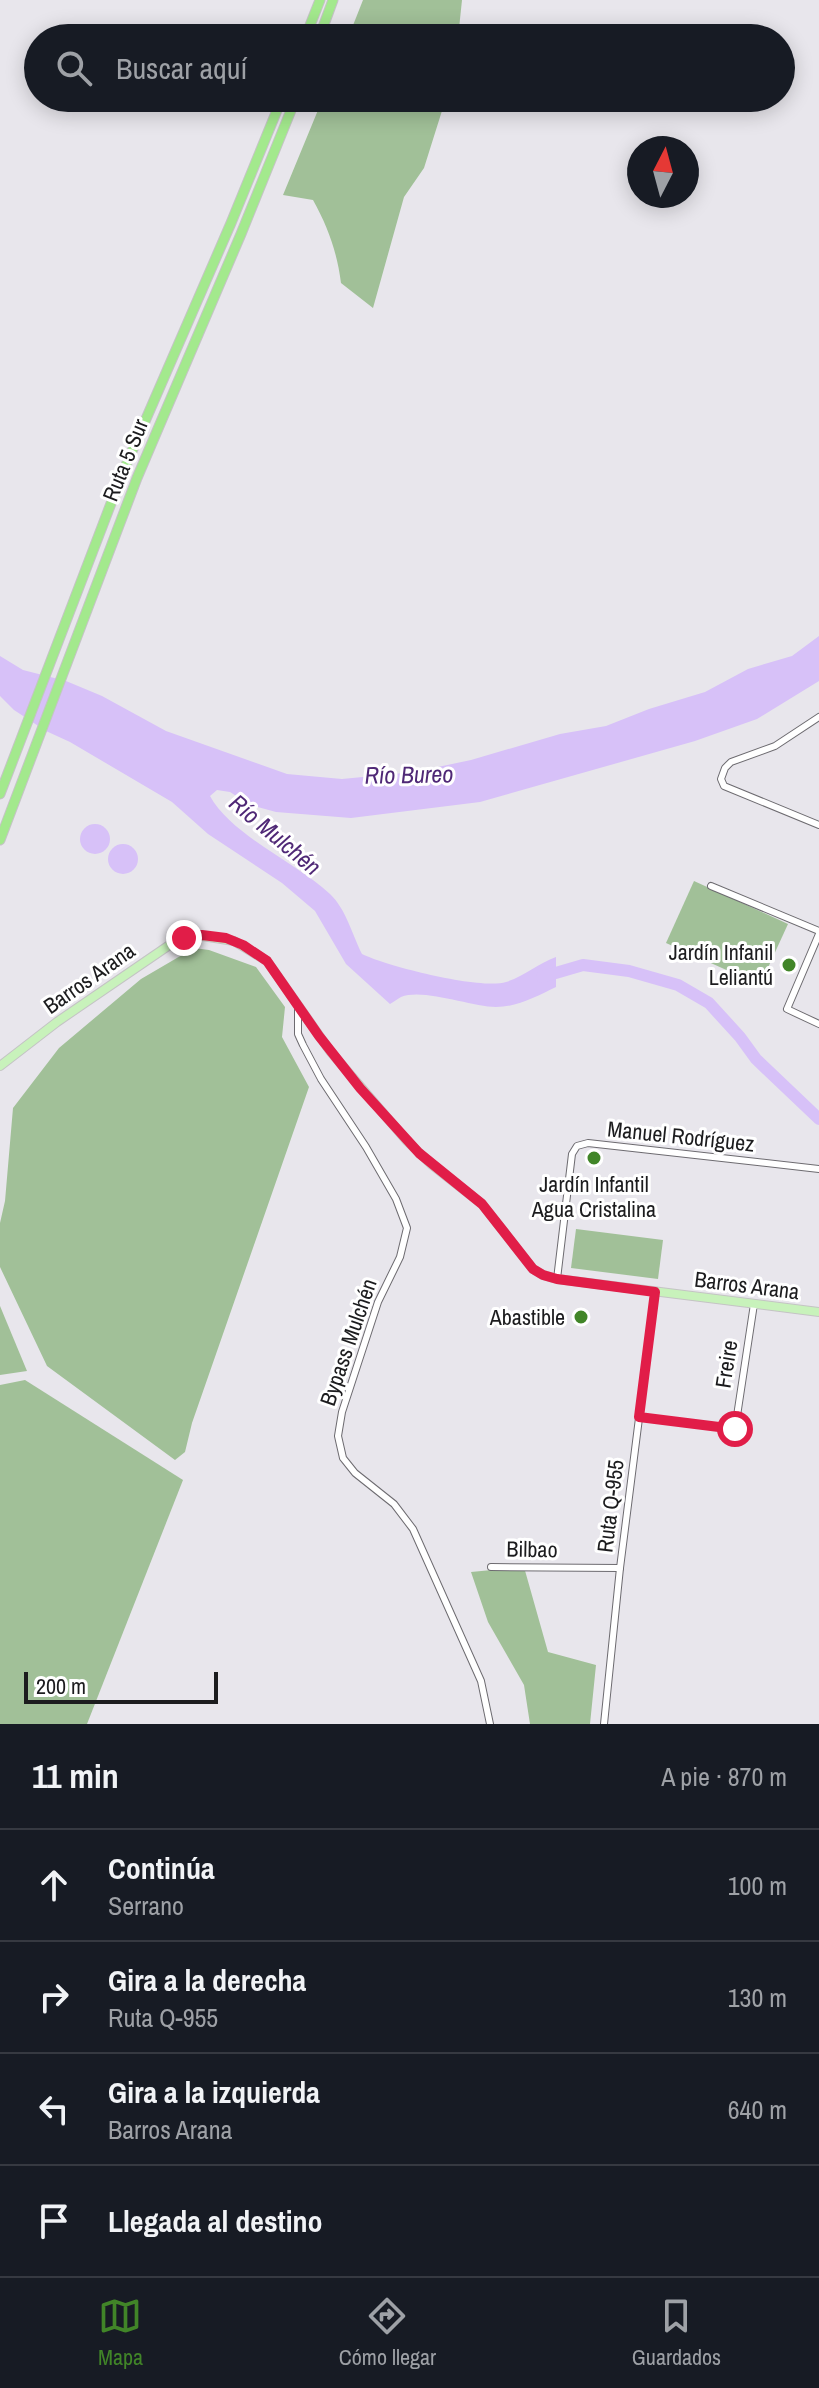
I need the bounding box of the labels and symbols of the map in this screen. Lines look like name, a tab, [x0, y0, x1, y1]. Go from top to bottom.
north arrow	[627, 136, 699, 208]
street label: Ruta 5 Sur	[95, 414, 155, 506]
water label: Río Bureo	[364, 757, 454, 791]
water label: Río Mulchén	[223, 786, 328, 882]
route end	[166, 920, 202, 956]
street label: Barros Arana	[37, 936, 141, 1020]
place label: Jardín Infanil Leliantú	[669, 937, 773, 992]
marker: Jardín Infanil Leliantú	[780, 956, 798, 974]
street label: Manuel Rodríguez	[606, 1113, 756, 1159]
marker: Jardín Infantil Agua Cristalina	[585, 1149, 603, 1167]
place label: Jardín Infantil Agua Cristalina	[531, 1169, 656, 1224]
street label: Barros Arana	[693, 1264, 801, 1306]
street label: Bypass Mulchén	[312, 1275, 384, 1409]
place label: Abastible	[489, 1302, 565, 1332]
marker: Abastible	[572, 1308, 590, 1326]
street label: Freire	[707, 1338, 745, 1390]
route start	[717, 1411, 753, 1447]
street label: Ruta Q-955	[589, 1458, 631, 1554]
street label: Bilbao	[506, 1534, 558, 1564]
scale bar	[24, 1668, 218, 1704]

